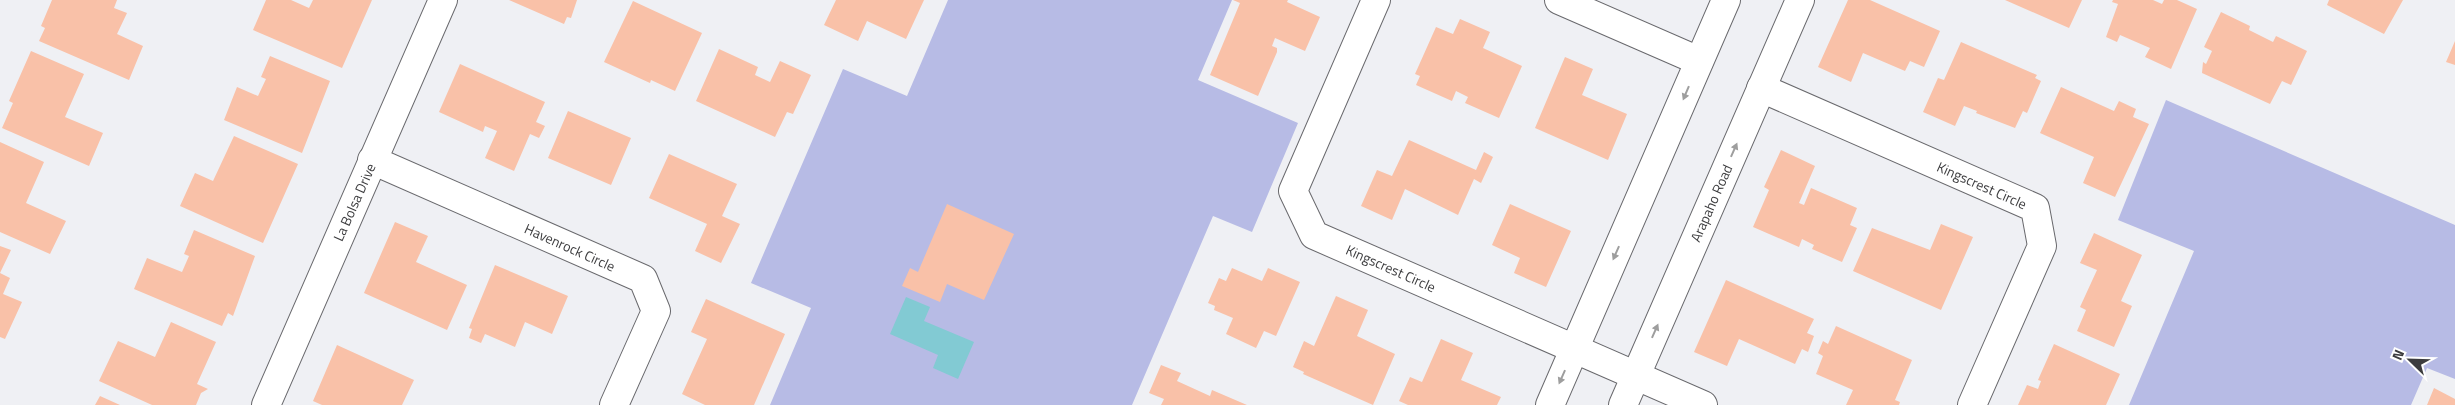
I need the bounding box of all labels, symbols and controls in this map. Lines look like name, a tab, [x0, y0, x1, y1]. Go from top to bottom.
one-way arrow	[1681, 86, 1689, 100]
one-way arrow	[1731, 143, 1739, 157]
street label: Kingscrest Circle	[1934, 156, 2030, 214]
street label: La Bolsa Drive	[327, 160, 381, 244]
street label: Arapaho Road	[1685, 161, 1737, 245]
street label: Havenrock Circle	[521, 218, 619, 276]
street label: Kingscrest Circle	[1343, 239, 1439, 297]
one-way arrow	[1612, 246, 1620, 260]
one-way arrow	[1652, 324, 1660, 338]
north arrow	[2385, 335, 2435, 385]
text: N	[2386, 346, 2409, 363]
one-way arrow	[1557, 370, 1565, 384]

